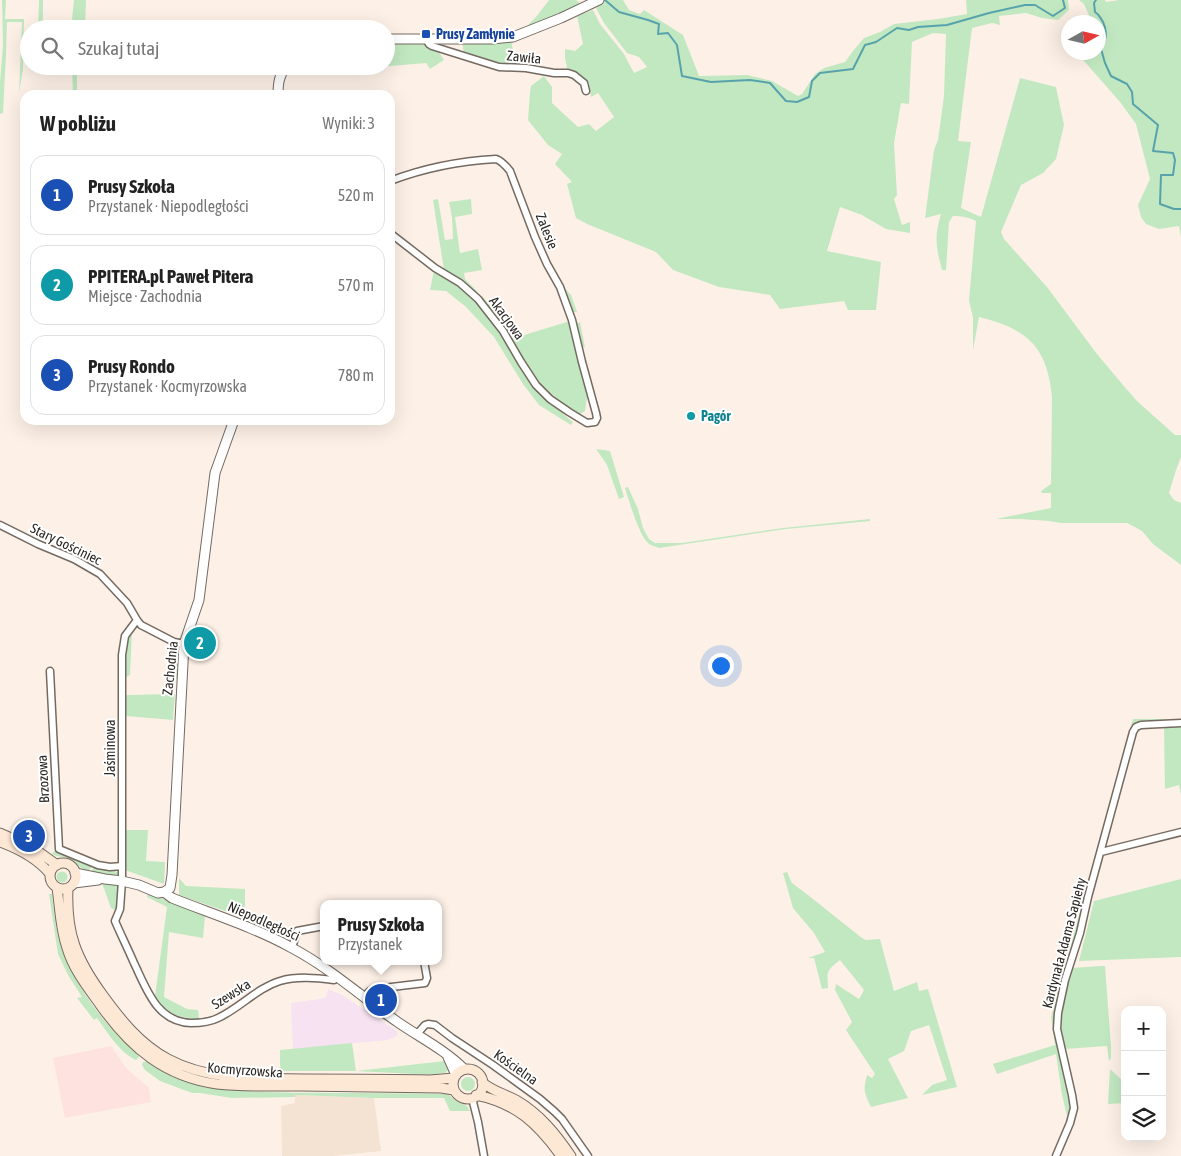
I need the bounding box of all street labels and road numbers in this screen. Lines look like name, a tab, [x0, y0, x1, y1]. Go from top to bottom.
street label: Zawiła	[506, 47, 542, 67]
street label: Zalesie	[533, 211, 561, 251]
street label: Akacjowa	[486, 293, 528, 343]
street label: Stary Gościniec	[28, 520, 105, 568]
street label: Zachodnia	[159, 640, 181, 696]
street label: Jaśminowa	[102, 719, 118, 777]
street label: Brzozowa	[34, 755, 52, 803]
street label: Kardynała Adama Sapiehy	[1039, 876, 1089, 1010]
street label: Niepodległości	[226, 898, 302, 944]
street label: Szewska	[209, 976, 253, 1012]
street label: Kościelna	[491, 1046, 541, 1088]
street label: Kocmyrzowska	[207, 1059, 283, 1081]

